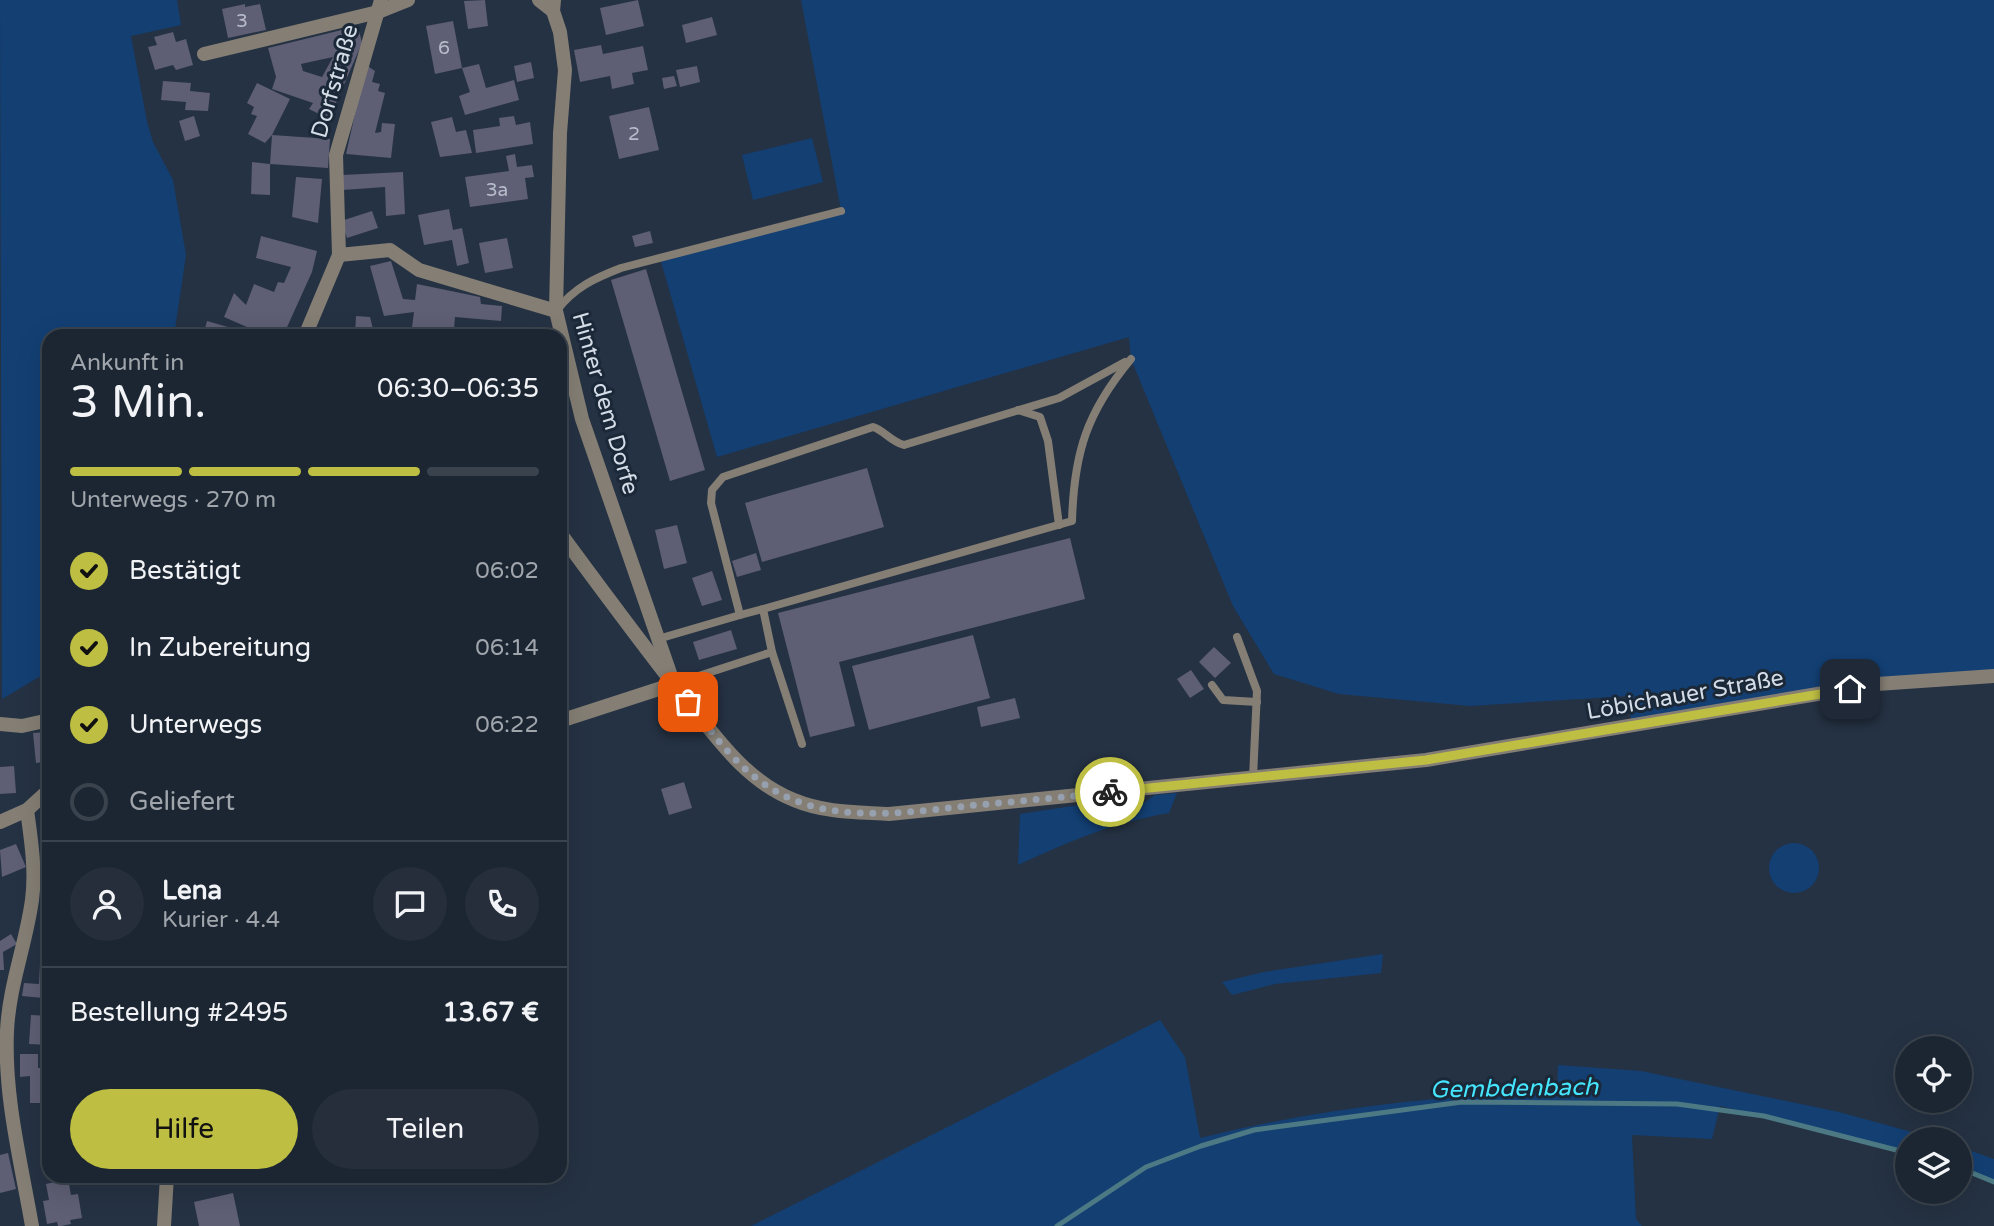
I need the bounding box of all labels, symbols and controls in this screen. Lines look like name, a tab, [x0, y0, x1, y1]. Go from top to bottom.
house number: 3	[236, 10, 248, 32]
street label: Dorfstraße	[305, 21, 365, 141]
house number: 6	[438, 37, 450, 59]
house number: 2	[628, 123, 640, 145]
house number: 3a	[486, 179, 508, 201]
street label: Hinter dem Dorfe	[566, 309, 644, 498]
text: Ankunft in	[70, 349, 184, 377]
text: 06:30–06:35	[377, 373, 539, 404]
text: 3 Min.	[70, 375, 206, 430]
text: Unterwegs · 270 m	[70, 486, 276, 514]
icon: check	[70, 552, 108, 590]
text: Bestätigt	[129, 555, 241, 586]
text: 06:02	[475, 557, 539, 585]
icon: check	[70, 629, 108, 667]
text: In Zubereitung	[129, 632, 311, 663]
text: 06:14	[475, 634, 539, 662]
pin	[1820, 659, 1880, 719]
street label: Löbichauer Straße	[1584, 664, 1786, 726]
icon: home	[1831, 670, 1869, 708]
pin	[658, 672, 718, 732]
icon: bag	[669, 683, 707, 721]
icon: check	[70, 706, 108, 744]
text: Unterwegs	[129, 709, 262, 740]
text: 06:22	[475, 711, 539, 739]
courier	[1075, 757, 1145, 827]
icon: bike	[1091, 773, 1129, 811]
text: Geliefert	[129, 786, 235, 817]
button: person	[70, 867, 144, 941]
button: chat	[373, 867, 447, 941]
button: phone	[465, 867, 539, 941]
text: Lena	[162, 875, 222, 906]
text: Kurier · 4.4	[162, 906, 280, 934]
text: Bestellung #2495	[70, 997, 288, 1028]
text: 13.67 €	[442, 997, 539, 1028]
map controls	[1895, 1036, 1972, 1204]
button: locate	[1895, 1036, 1972, 1113]
water label: Gembdenbach	[1430, 1073, 1600, 1104]
button: Hilfe	[70, 1089, 298, 1169]
button: Teilen	[312, 1089, 539, 1169]
button: layers	[1895, 1127, 1972, 1204]

